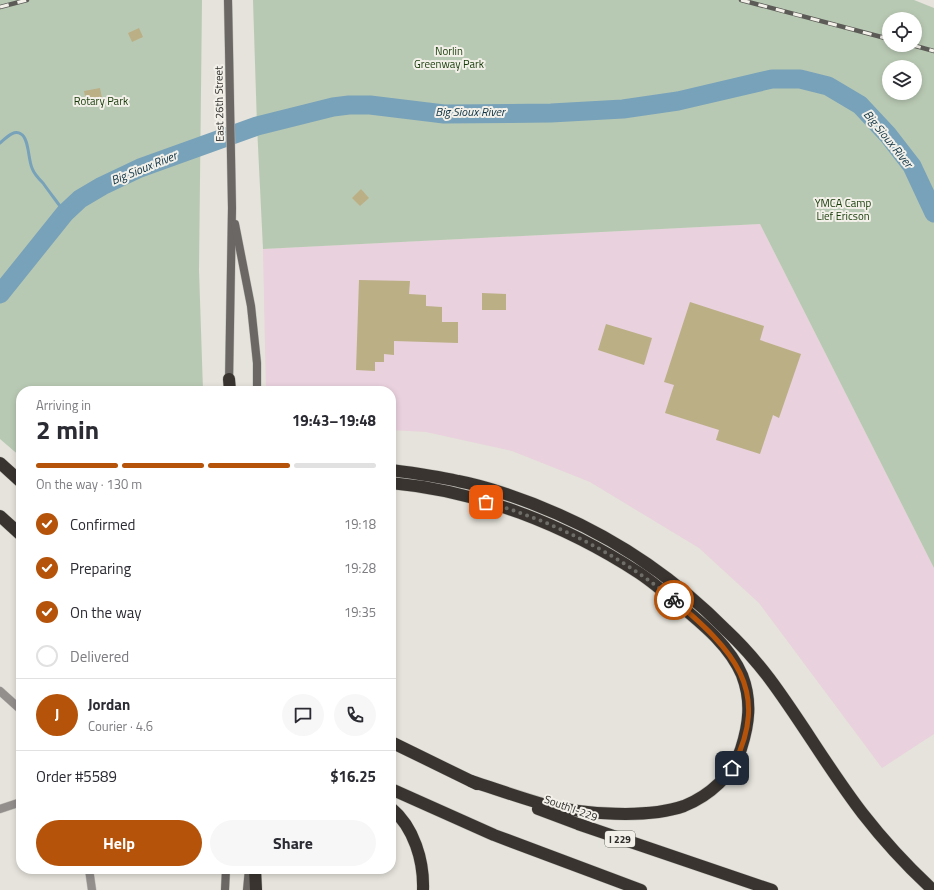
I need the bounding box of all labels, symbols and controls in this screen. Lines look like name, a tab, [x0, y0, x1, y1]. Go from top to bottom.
map controls	[882, 12, 922, 100]
button: locate	[882, 12, 922, 52]
park label: Norlin Greenway Park	[414, 43, 485, 72]
button: layers	[882, 60, 922, 100]
street label: East 26th Street	[210, 66, 228, 142]
park label: Rotary Park	[74, 93, 129, 109]
water label: Big Sioux River	[435, 102, 507, 121]
water label: Big Sioux River	[859, 106, 919, 173]
water label: Big Sioux River	[108, 145, 182, 189]
park label: YMCA Camp Lief Ericson	[815, 195, 872, 224]
text: Arriving in	[36, 395, 91, 415]
text: 19:43–19:48	[292, 409, 376, 432]
text: 2 min	[36, 410, 99, 449]
text: On the way · 130 m	[36, 474, 142, 494]
pin	[469, 485, 503, 519]
icon: bag	[475, 491, 497, 513]
icon: check	[36, 513, 58, 535]
text: Confirmed	[70, 513, 135, 536]
text: 19:18	[344, 514, 376, 534]
icon: check	[36, 557, 58, 579]
text: Preparing	[70, 557, 131, 580]
text: 19:28	[344, 558, 376, 578]
courier	[654, 580, 694, 620]
icon: bike	[663, 589, 685, 611]
icon: check	[36, 601, 58, 623]
text: On the way	[70, 601, 142, 624]
text: 19:35	[344, 602, 376, 622]
text: Delivered	[70, 645, 129, 668]
text: Jordan	[88, 693, 130, 716]
button: chat	[282, 694, 324, 736]
button: phone	[334, 694, 376, 736]
text: J	[55, 703, 59, 726]
text: Courier · 4.6	[88, 716, 153, 736]
pin	[715, 751, 749, 785]
icon: home	[721, 757, 743, 779]
text: Order #5589	[36, 765, 117, 788]
text: $16.25	[330, 765, 376, 788]
street label: South I-229	[542, 791, 600, 825]
button: Help	[36, 820, 202, 866]
button: Share	[210, 820, 376, 866]
road number: I 229	[605, 831, 635, 847]

